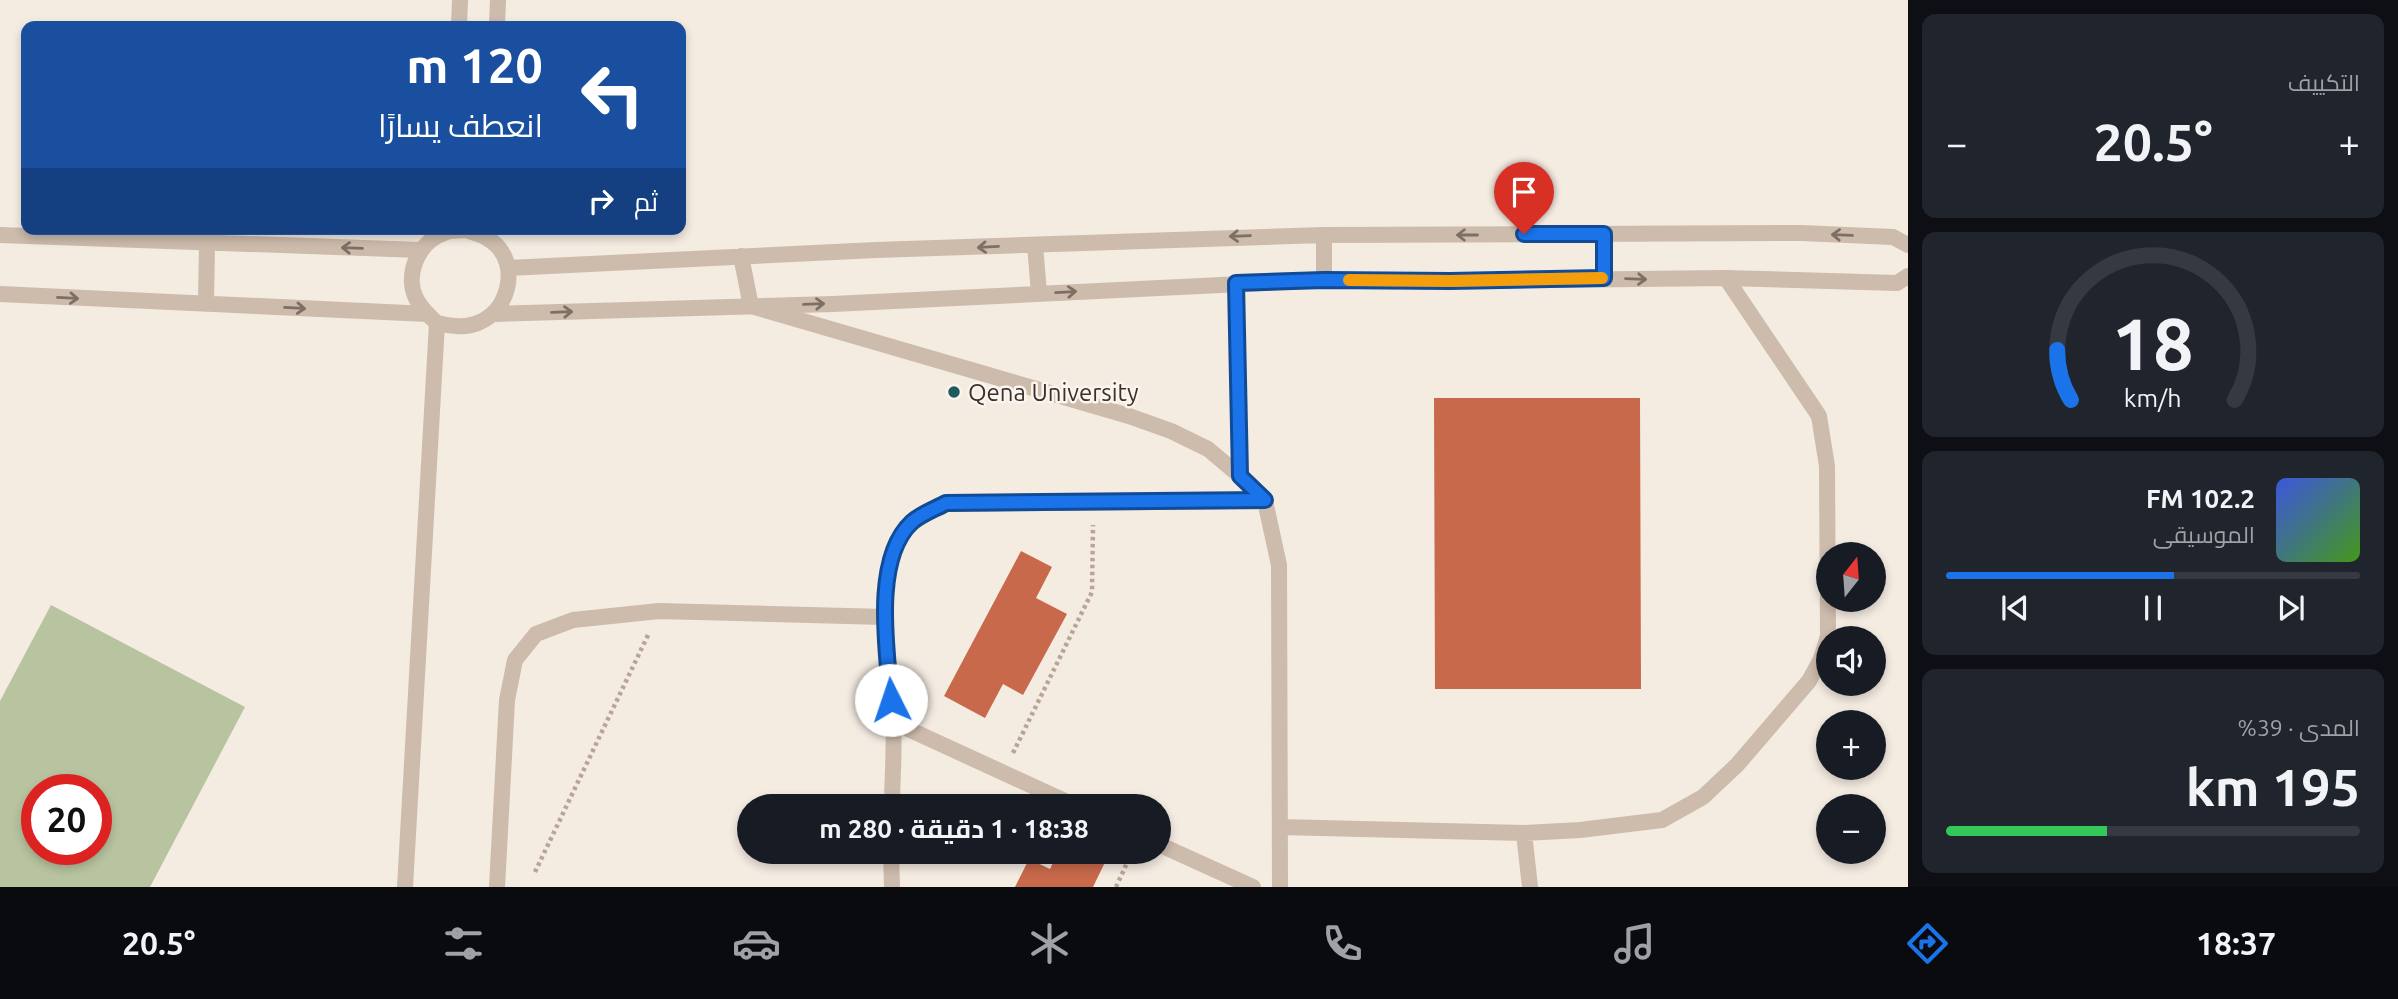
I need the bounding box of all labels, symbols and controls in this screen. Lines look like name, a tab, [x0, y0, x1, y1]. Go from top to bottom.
text: 120 m	[406, 37, 543, 92]
icon: left	[567, 49, 658, 140]
text: التكييف	[2288, 70, 2360, 95]
text: انعطف يسارًا	[378, 107, 543, 143]
text: 20.5°	[2093, 113, 2213, 171]
text: −	[1946, 122, 1967, 164]
text: +	[2339, 122, 2360, 164]
pin	[1494, 162, 1554, 234]
icon: arrive	[1505, 173, 1543, 211]
icon: right	[582, 182, 620, 220]
text: ثم	[634, 187, 658, 216]
one-way arrow	[1456, 228, 1479, 242]
one-way arrow	[1831, 228, 1854, 241]
one-way arrow	[1229, 230, 1252, 243]
one-way arrow	[341, 241, 364, 255]
one-way arrow	[977, 241, 1000, 254]
one-way arrow	[1624, 272, 1647, 286]
one-way arrow	[1054, 285, 1077, 298]
one-way arrow	[56, 291, 79, 304]
one-way arrow	[802, 298, 825, 311]
one-way arrow	[284, 302, 307, 315]
text: 18	[2112, 303, 2194, 385]
one-way arrow	[550, 305, 573, 319]
place label: Qena University	[968, 379, 1139, 406]
marker: Qena University	[946, 384, 962, 400]
text: km/h	[2124, 384, 2182, 412]
text: 102.2 FM	[2146, 484, 2255, 513]
text: الموسيقى	[2153, 522, 2255, 547]
north arrow	[1816, 542, 1886, 612]
map controls	[1816, 542, 1886, 864]
icon: previous	[1996, 589, 2034, 627]
icon: pause	[2134, 589, 2172, 627]
icon: next	[2272, 589, 2310, 627]
button: sound	[1816, 626, 1886, 696]
position arrow	[854, 663, 928, 737]
button: +	[1816, 710, 1886, 780]
text: المدى · 39%	[2238, 715, 2360, 740]
text: 195 km	[2186, 758, 2360, 816]
speed limit sign: 20	[21, 774, 112, 865]
button: −	[1816, 794, 1886, 864]
text: 18:38 · 1 دقيقة · 280 m	[819, 814, 1089, 843]
icon: filters	[439, 919, 488, 968]
icon: car	[732, 919, 781, 968]
icon: climate	[1025, 919, 1074, 968]
icon: phone	[1318, 919, 1367, 968]
icon: music	[1610, 919, 1659, 968]
icon: directions	[1903, 919, 1952, 968]
text: 20.5°	[122, 925, 195, 961]
text: 18:37	[2196, 925, 2276, 961]

